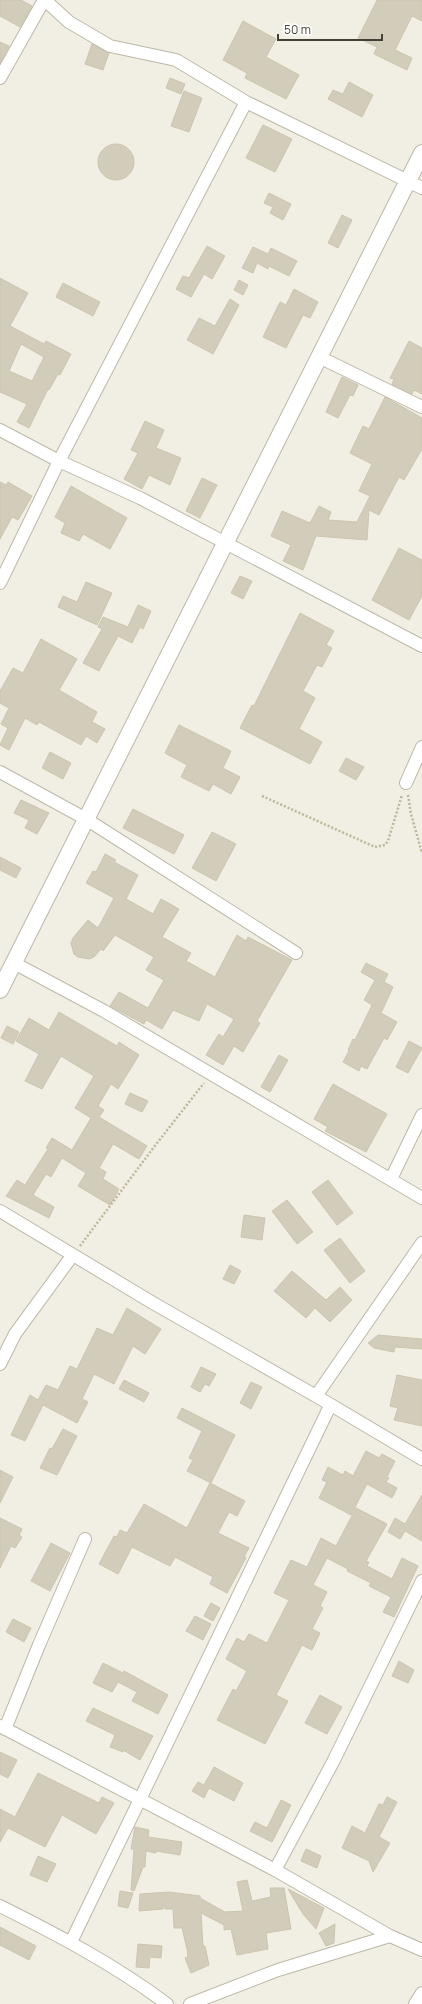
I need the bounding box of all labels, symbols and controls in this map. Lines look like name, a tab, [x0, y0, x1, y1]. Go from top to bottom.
scale bar	[278, 16, 382, 42]
text: 50 m	[284, 21, 311, 38]

